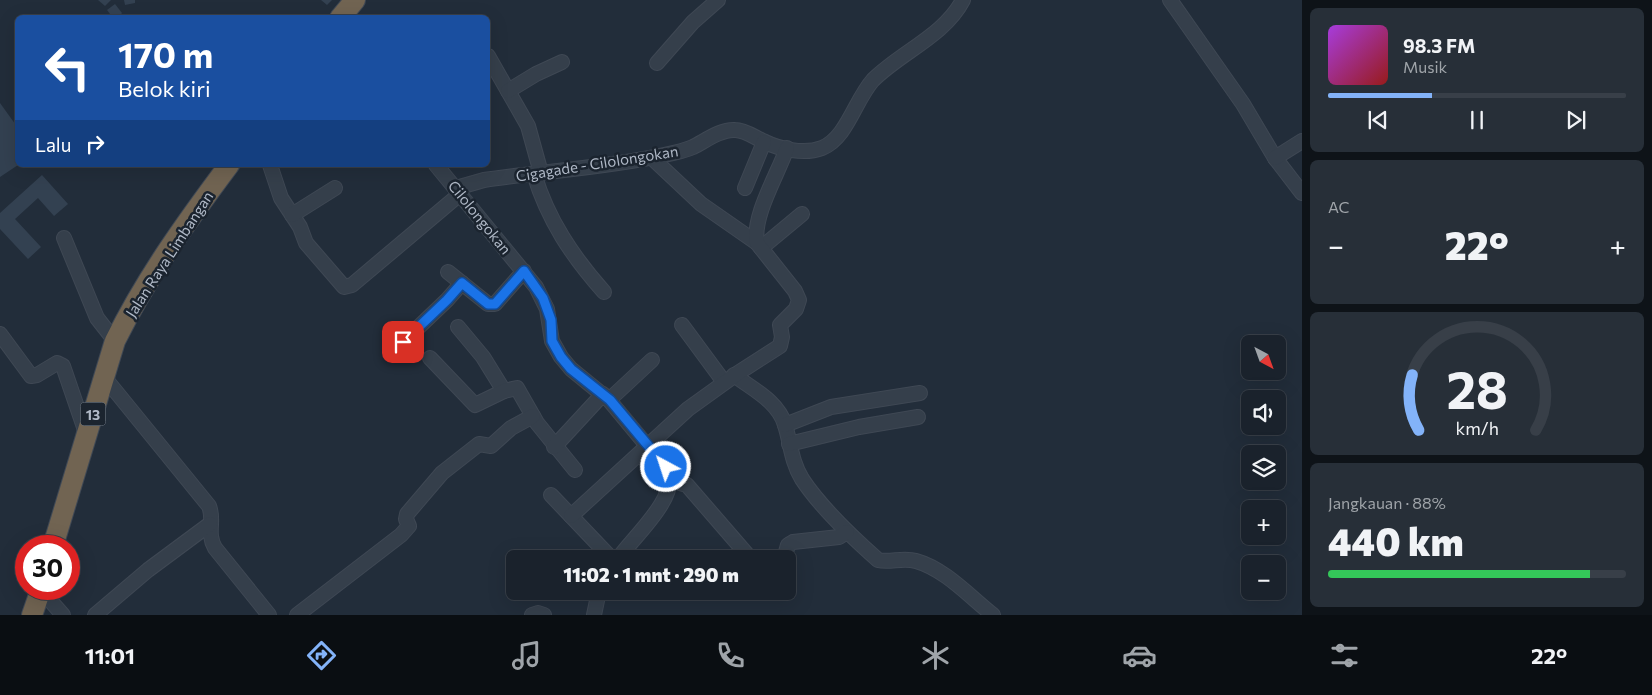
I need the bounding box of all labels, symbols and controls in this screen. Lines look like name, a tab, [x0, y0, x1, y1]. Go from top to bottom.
text: 170 m	[118, 32, 213, 75]
text: 98.3 FM	[1403, 34, 1475, 57]
icon: left	[35, 35, 100, 100]
text: Musik	[1403, 57, 1447, 76]
text: Belok kiri	[118, 75, 211, 102]
icon: previous	[1364, 106, 1392, 134]
icon: pause	[1463, 106, 1491, 134]
icon: next	[1562, 106, 1590, 134]
icon: right	[81, 130, 109, 158]
text: Lalu	[35, 133, 71, 156]
street label: Cigagade - Cilolongokan	[514, 141, 680, 185]
street label: Cilolongokan	[445, 176, 515, 258]
street label: Jalan Raya Limbangan	[122, 188, 216, 320]
text: AC	[1328, 197, 1350, 216]
text: 22°	[1445, 221, 1509, 268]
text: −	[1328, 228, 1344, 262]
text: +	[1610, 228, 1626, 262]
pin	[382, 321, 424, 363]
icon: arrive	[389, 328, 417, 356]
north arrow	[1241, 335, 1286, 380]
map controls	[1241, 335, 1286, 600]
text: 28	[1446, 356, 1508, 420]
button: sound	[1241, 390, 1286, 435]
road number: 13	[80, 402, 106, 426]
text: km/h	[1455, 417, 1499, 439]
position arrow	[639, 440, 691, 492]
button: layers	[1241, 445, 1286, 490]
text: Jangkauan · 88%	[1328, 493, 1446, 512]
button: +	[1241, 500, 1286, 545]
text: 440 km	[1328, 517, 1464, 564]
speed limit sign: 30	[15, 535, 80, 600]
button: −	[1241, 555, 1286, 600]
text: 11:02 · 1 mnt · 290 m	[563, 563, 739, 586]
icon: directions	[304, 638, 339, 673]
icon: music	[509, 638, 544, 673]
icon: phone	[713, 638, 748, 673]
icon: climate	[918, 638, 953, 673]
icon: car	[1122, 638, 1157, 673]
icon: filters	[1327, 638, 1362, 673]
text: 11:01	[85, 642, 135, 669]
text: 22°	[1531, 642, 1567, 669]

